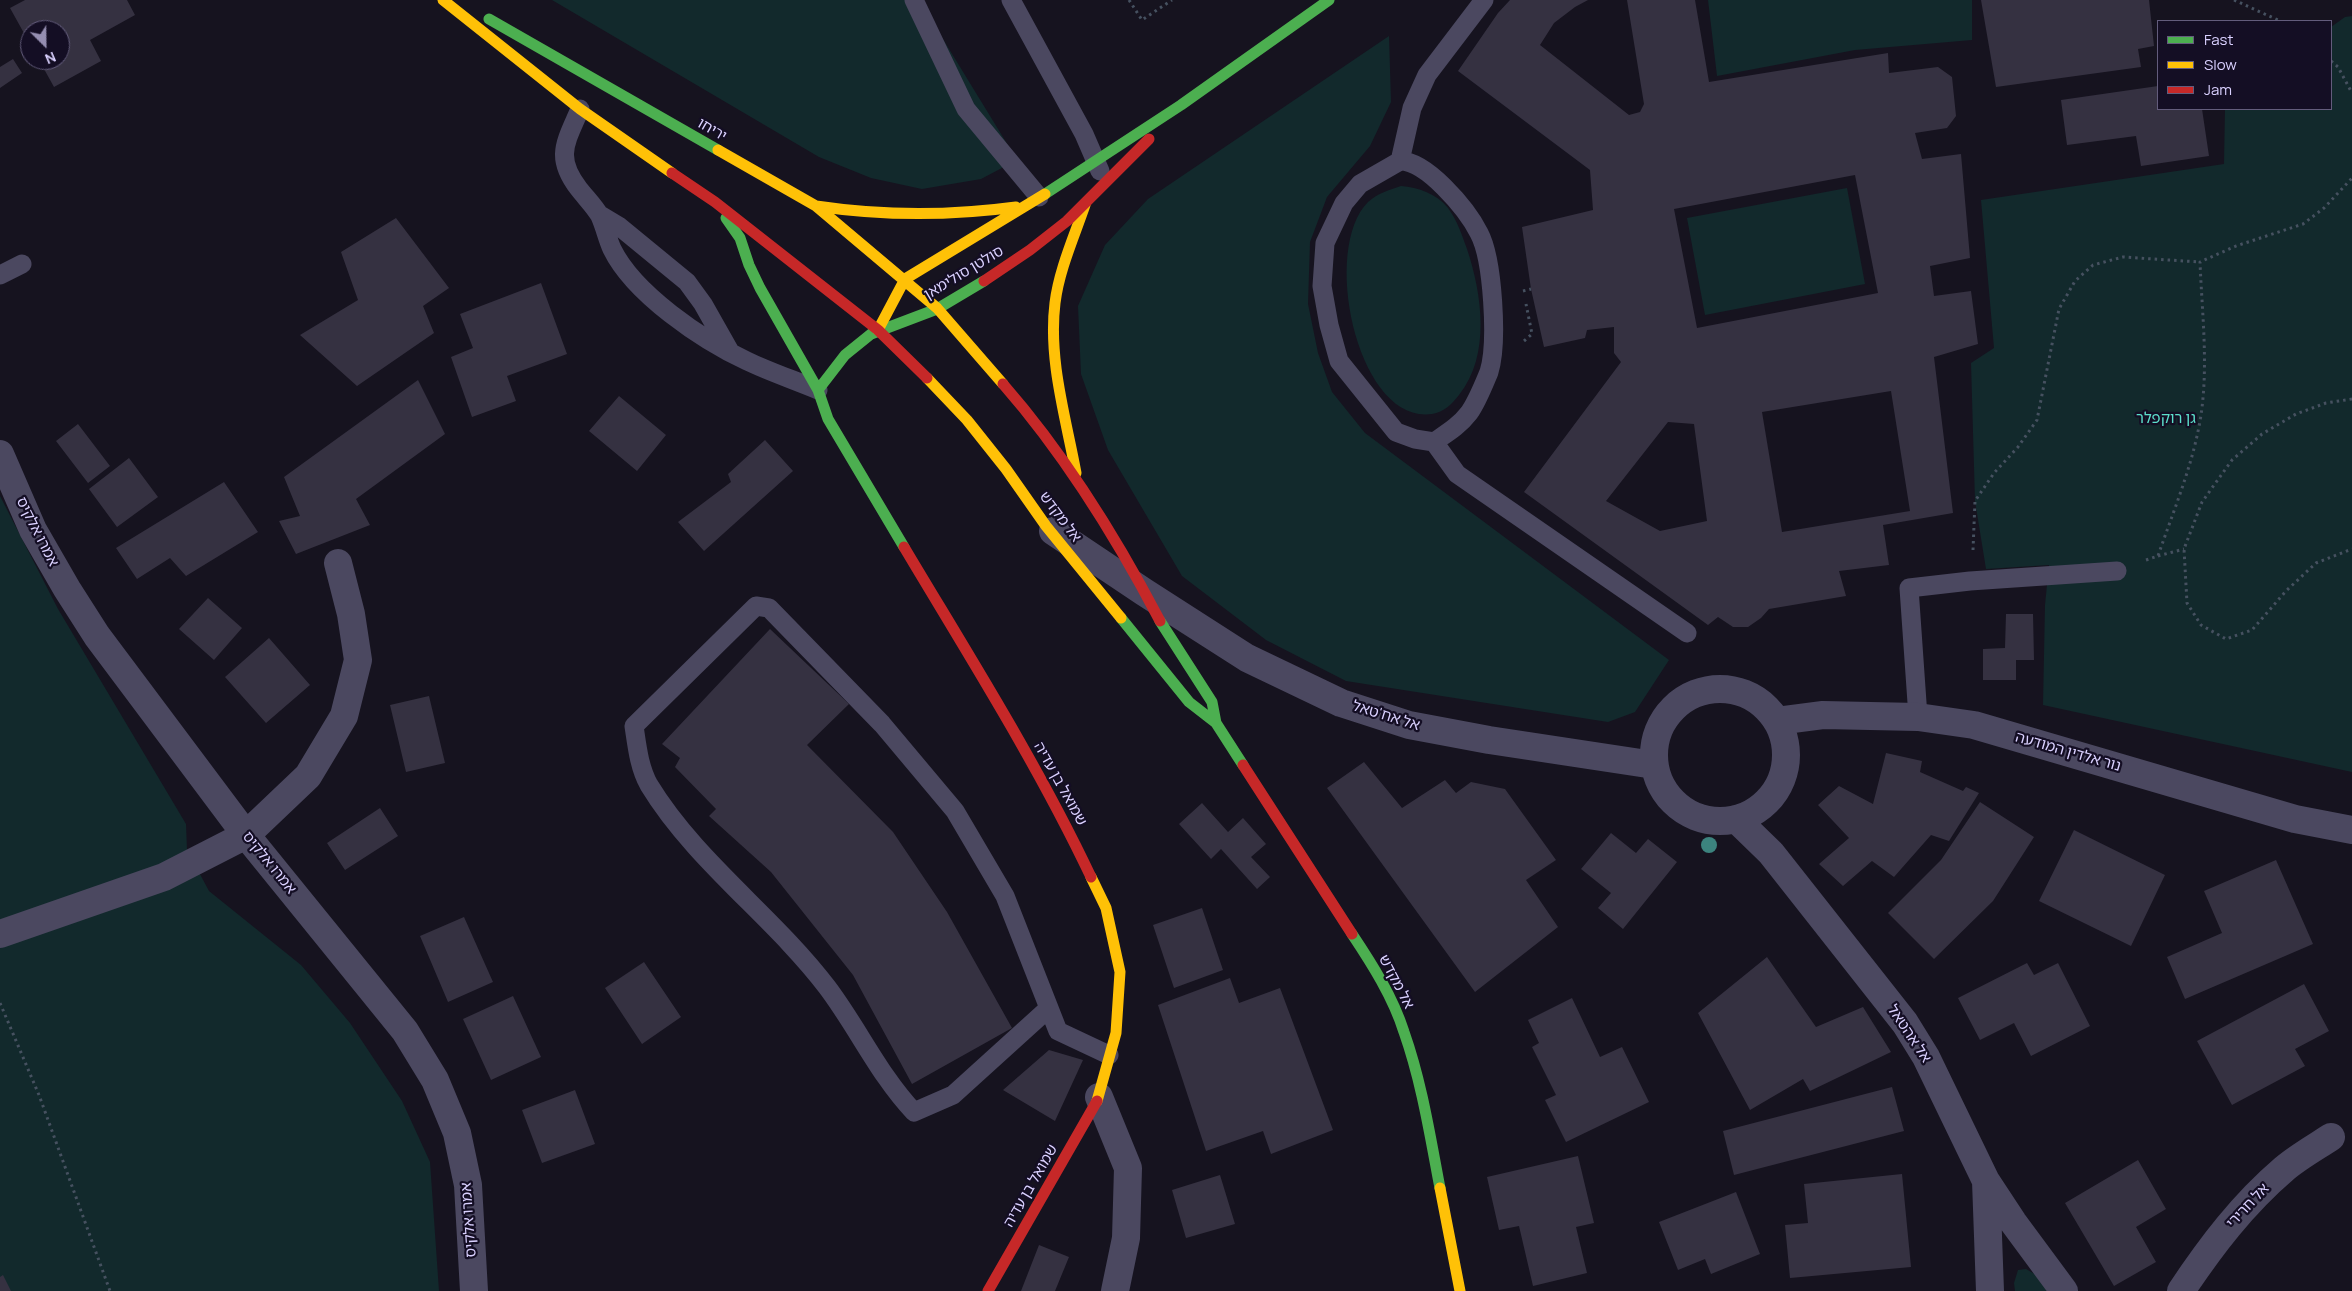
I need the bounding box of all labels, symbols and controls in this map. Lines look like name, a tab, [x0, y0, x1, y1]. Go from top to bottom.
north arrow	[20, 20, 70, 70]
legend	[2157, 20, 2332, 110]
text: Fast	[2204, 29, 2233, 50]
text: N	[42, 48, 59, 69]
text: Slow	[2204, 54, 2237, 75]
text: Jam	[2204, 79, 2232, 100]
street label: יריחו	[694, 115, 730, 145]
street label: סולטן סולימאן	[921, 242, 1007, 304]
park label: גן רוקפלר	[2136, 410, 2196, 428]
street label: אל מקדש	[1035, 488, 1085, 546]
street label: אמרו אלקיס	[12, 494, 62, 570]
street label: אל אח'טאל	[1350, 697, 1422, 735]
street label: נור אלדין המודעה	[2013, 728, 2123, 776]
street label: שמואל בן עדיה	[1030, 739, 1090, 829]
street label: אמרו אלקיס	[238, 828, 300, 898]
street label: אל מקדש	[1374, 952, 1418, 1012]
street label: אל אהטאל	[1883, 1002, 1935, 1066]
street label: שמואל בן עדיה	[1000, 1141, 1062, 1231]
street label: אל חרירי	[2223, 1180, 2273, 1232]
street label: אמרו אלקיס	[457, 1182, 481, 1258]

